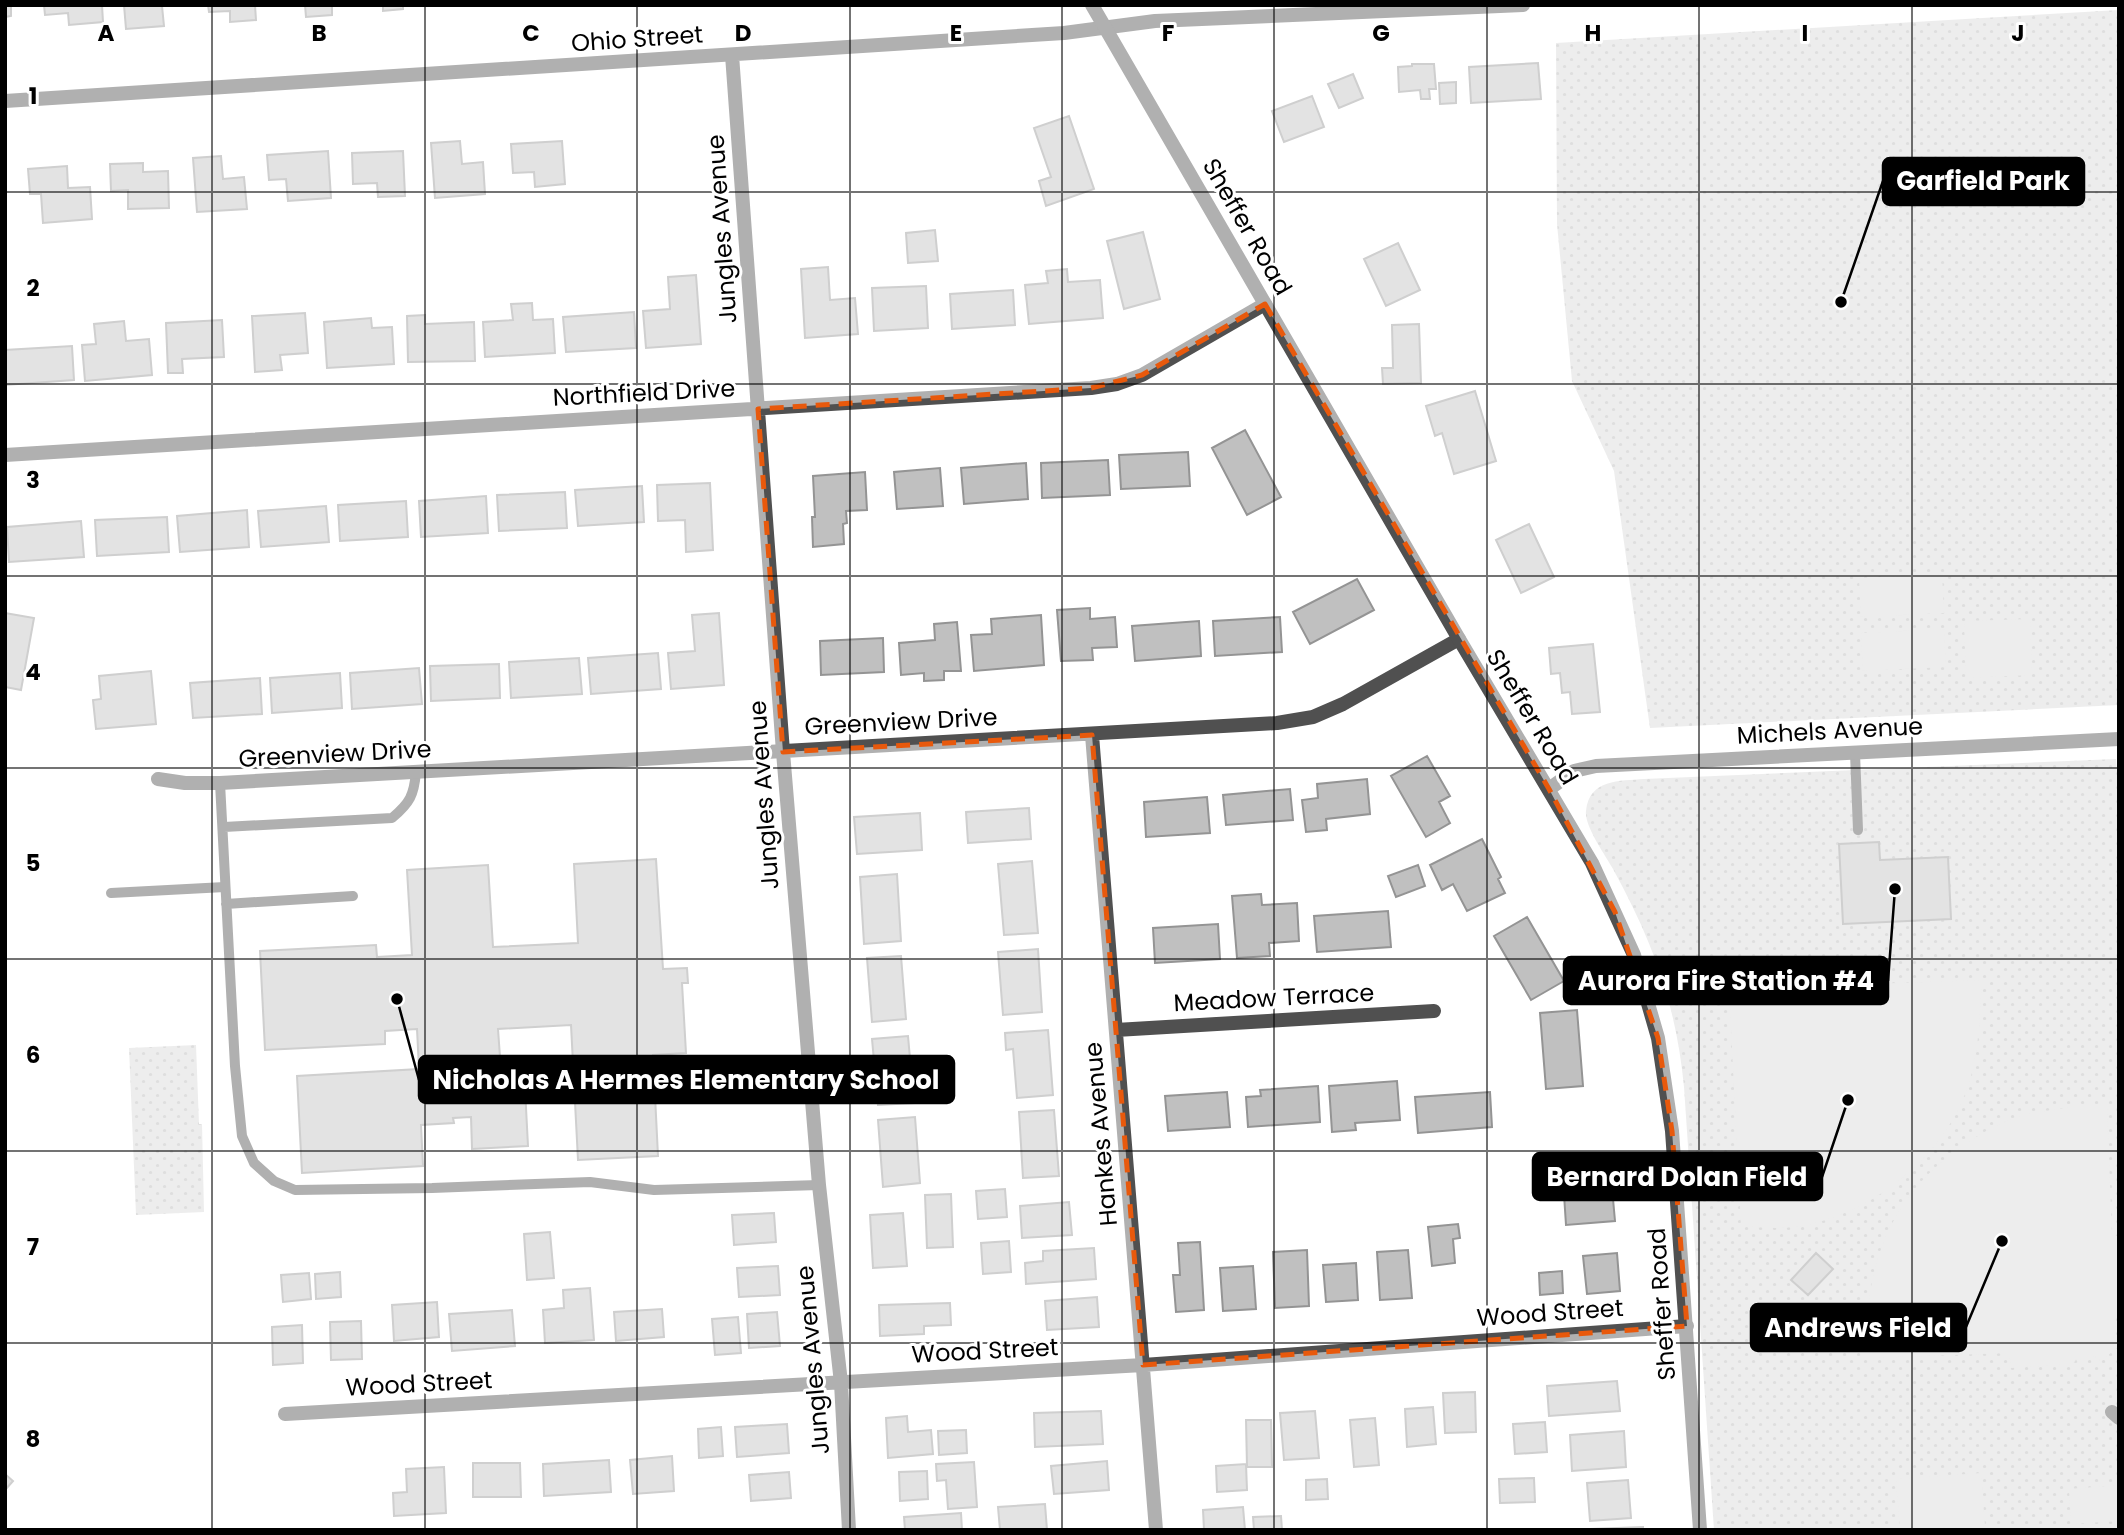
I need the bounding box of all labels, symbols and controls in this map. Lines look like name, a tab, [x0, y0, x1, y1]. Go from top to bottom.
text: A	[98, 17, 115, 49]
text: B	[311, 17, 327, 49]
text: C	[522, 17, 540, 49]
street label: Ohio Street	[570, 17, 704, 60]
text: D	[735, 17, 751, 49]
text: E	[950, 17, 962, 49]
text: F	[1162, 17, 1174, 49]
text: G	[1372, 17, 1390, 49]
text: H	[1585, 17, 1601, 49]
text: I	[1802, 17, 1808, 49]
text: J	[2011, 17, 2025, 49]
text: 1	[29, 80, 37, 112]
street label: Jungles Avenue	[698, 133, 745, 325]
street label: Sheffer Road	[1195, 152, 1300, 301]
callout: Garfield Park	[1883, 158, 2084, 205]
text: Garfield Park	[1896, 163, 2070, 199]
text: 2	[26, 272, 40, 304]
street label: Northfield Drive	[552, 371, 736, 414]
text: 3	[26, 464, 40, 496]
street label: Sheffer Road	[1479, 643, 1586, 791]
text: 4	[25, 656, 41, 688]
street label: Jungles Avenue	[740, 699, 787, 891]
street label: Greenview Drive	[804, 700, 998, 743]
street label: Michels Avenue	[1736, 709, 1924, 752]
street label: Greenview Drive	[238, 732, 432, 775]
text: 5	[26, 847, 40, 879]
callout: Aurora Fire Station #4	[1564, 957, 1888, 1004]
text: Aurora Fire Station #4	[1578, 963, 1874, 999]
street label: Meadow Terrace	[1173, 976, 1375, 1019]
text: 6	[26, 1039, 40, 1071]
street label: Hankes Avenue	[1076, 1041, 1125, 1227]
callout: Nicholas A Hermes Elementary School	[419, 1056, 954, 1103]
text: Nicholas A Hermes Elementary School	[433, 1062, 939, 1098]
callout: Bernard Dolan Field	[1533, 1153, 1822, 1200]
text: Bernard Dolan Field	[1547, 1159, 1807, 1195]
street label: Sheffer Road	[1640, 1227, 1683, 1381]
text: 7	[27, 1231, 39, 1263]
street label: Jungles Avenue	[788, 1264, 837, 1456]
street label: Wood Street	[1475, 1291, 1624, 1334]
callout: Andrews Field	[1751, 1304, 1966, 1351]
text: Andrews Field	[1764, 1310, 1952, 1346]
street label: Wood Street	[911, 1330, 1059, 1371]
street label: Wood Street	[345, 1363, 493, 1404]
text: 8	[26, 1423, 40, 1455]

